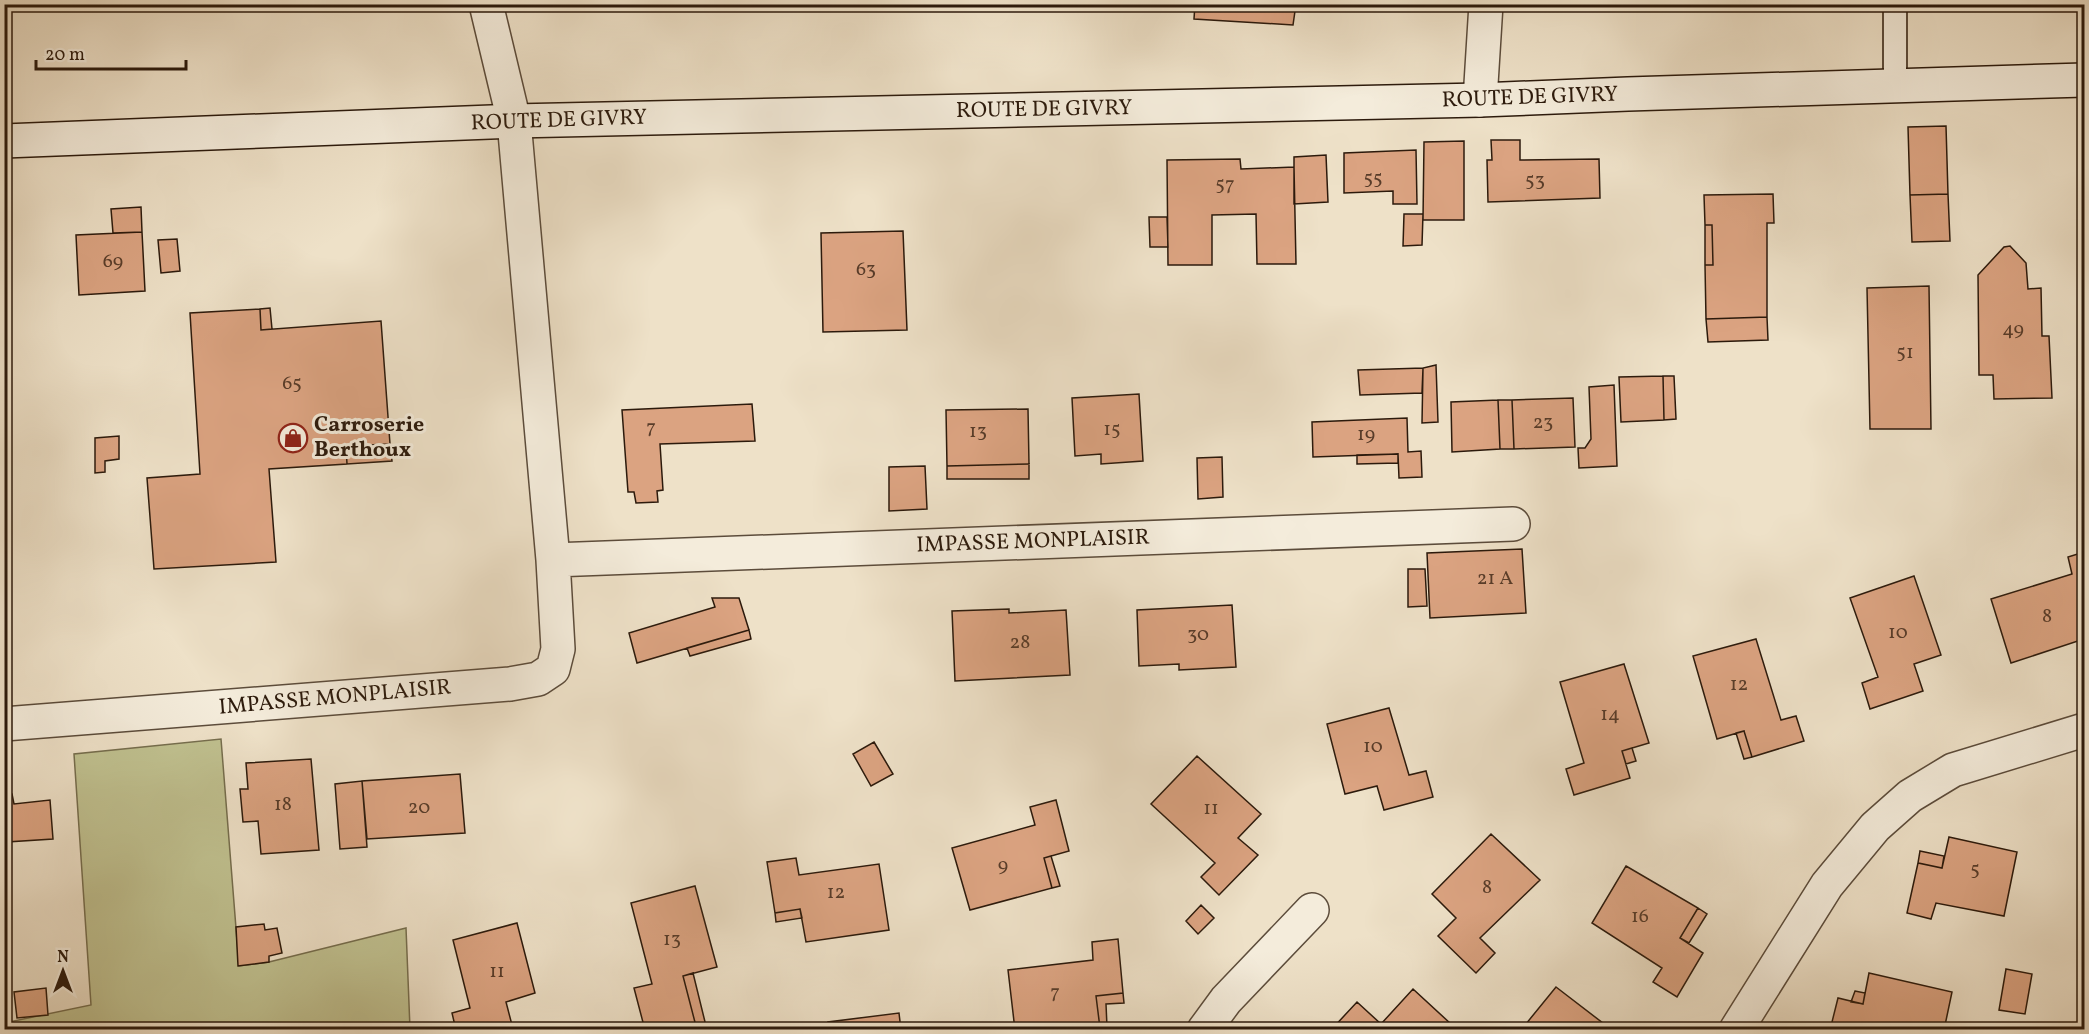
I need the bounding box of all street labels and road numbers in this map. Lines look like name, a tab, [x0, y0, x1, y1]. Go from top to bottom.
street label: ROUTE DE GIVRY	[1441, 79, 1619, 117]
street label: ROUTE DE GIVRY	[956, 93, 1133, 127]
street label: ROUTE DE GIVRY	[470, 102, 648, 140]
street label: IMPASSE MONPLAISIR	[916, 522, 1150, 562]
street label: IMPASSE MONPLAISIR	[217, 672, 453, 724]

